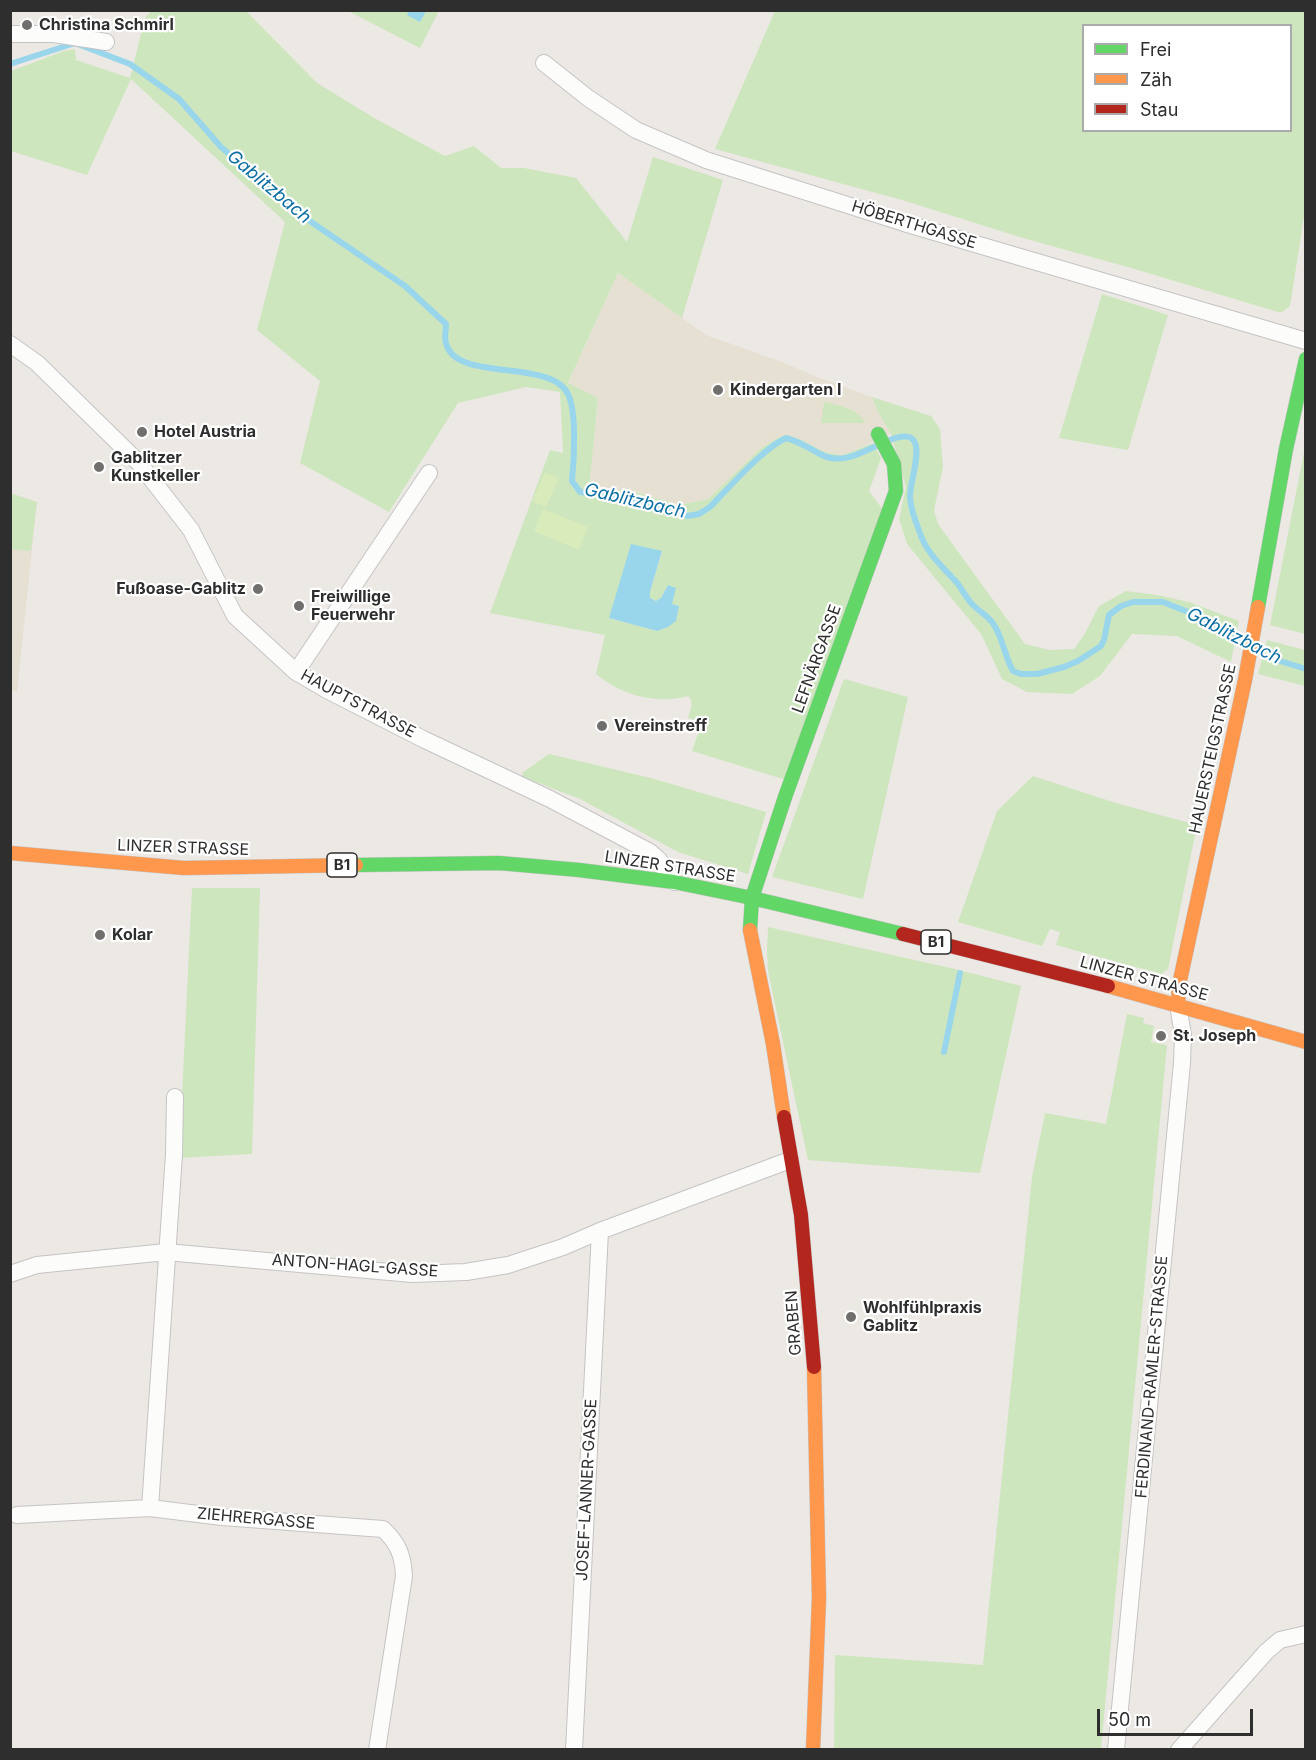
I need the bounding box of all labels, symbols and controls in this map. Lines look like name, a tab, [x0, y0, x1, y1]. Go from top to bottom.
place label: Christina Schmirl	[39, 15, 174, 35]
marker: Christina Schmirl	[20, 18, 34, 32]
legend	[1082, 24, 1292, 132]
text: Frei	[1140, 39, 1171, 60]
text: Zäh	[1140, 69, 1172, 90]
text: Stau	[1140, 99, 1178, 120]
water label: Gablitzbach	[223, 146, 315, 228]
street label: HÖBERTHGASSE	[849, 197, 979, 253]
place label: Kindergarten I	[730, 380, 841, 400]
marker: Kindergarten I	[711, 383, 725, 397]
place label: Hotel Austria	[154, 422, 256, 442]
marker: Hotel Austria	[135, 425, 149, 439]
place label: Gablitzer Kunstkeller	[111, 448, 200, 486]
marker: Gablitzer Kunstkeller	[92, 460, 106, 474]
water label: Gablitzbach	[582, 479, 688, 523]
place label: Fußoase-Gablitz	[116, 579, 246, 599]
marker: Fußoase-Gablitz	[251, 582, 265, 596]
place label: Freiwillige Feuerwehr	[311, 587, 395, 625]
marker: Freiwillige Feuerwehr	[292, 599, 306, 613]
street label: LEFNÄRGASSE	[788, 602, 846, 716]
water label: Gablitzbach	[1183, 603, 1285, 669]
street label: HAUERSTEIGSTRASSE	[1186, 662, 1240, 836]
street label: HAUPTSTRASSE	[297, 666, 419, 742]
place label: Vereinstreff	[614, 716, 707, 736]
marker: Vereinstreff	[595, 719, 609, 733]
street label: LINZER STRASSE	[117, 836, 249, 860]
street label: LINZER STRASSE	[603, 847, 737, 887]
road number: B1	[327, 853, 357, 877]
place label: Kolar	[112, 925, 153, 945]
marker: Kolar	[93, 928, 107, 942]
road number: B1	[921, 930, 951, 954]
street label: LINZER STRASSE	[1078, 953, 1210, 1005]
place label: St. Joseph	[1173, 1026, 1256, 1046]
marker: St. Joseph	[1154, 1029, 1168, 1043]
street label: ANTON-HAGL-GASSE	[271, 1251, 439, 1281]
street label: FERDINAND-RAMLER-STRASSE	[1132, 1255, 1172, 1499]
street label: GRABEN	[782, 1290, 806, 1356]
place label: Wohlfühlpraxis Gablitz	[863, 1298, 982, 1336]
marker: Wohlfühlpraxis Gablitz	[844, 1310, 858, 1324]
street label: JOSEF-LANNER-GASSE	[573, 1398, 601, 1582]
street label: ZIEHRERGASSE	[196, 1504, 316, 1534]
scale bar	[1100, 1697, 1256, 1735]
text: 50 m	[1108, 1709, 1151, 1730]

